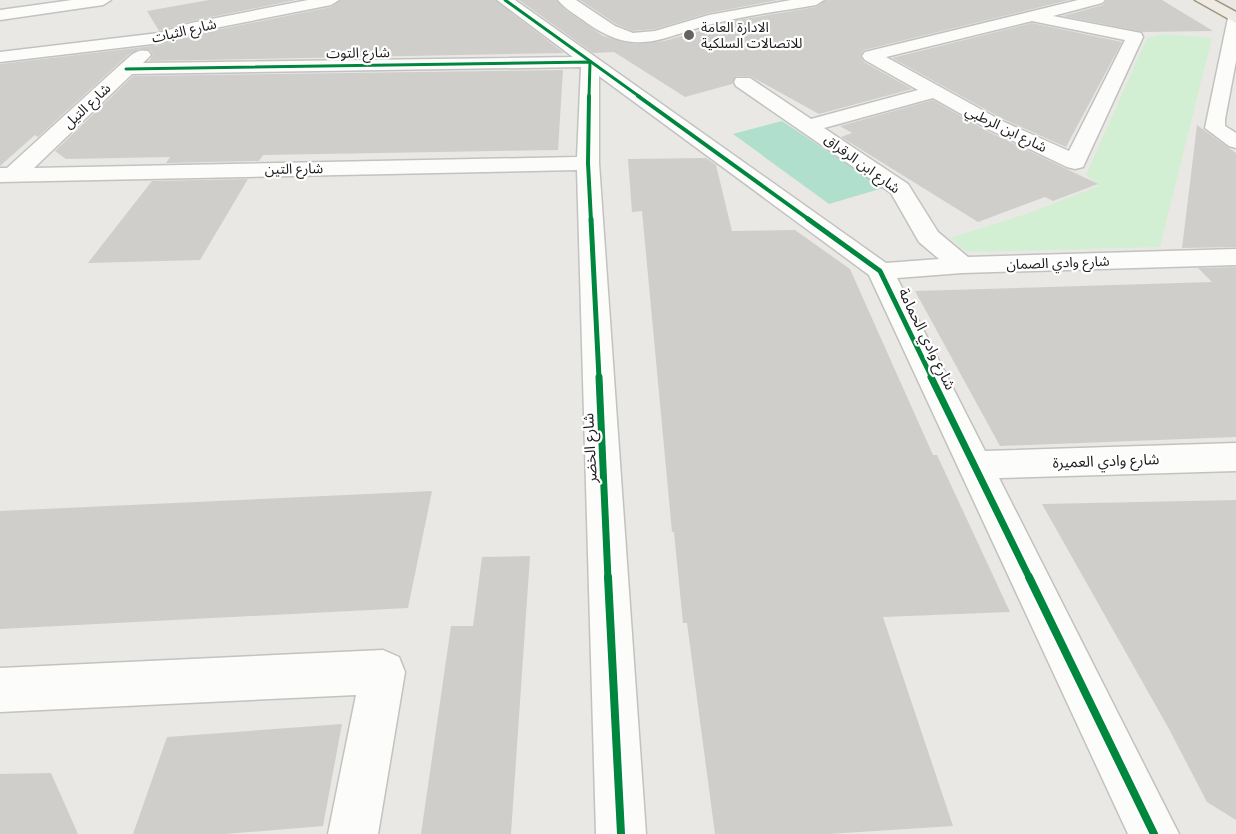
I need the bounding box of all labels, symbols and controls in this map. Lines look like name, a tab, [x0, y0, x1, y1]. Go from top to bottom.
street label: شارع الثبات	[150, 14, 218, 49]
place label: الادارة العامة للاتصالات السلكية	[701, 18, 802, 53]
marker: الادارة العامة للاتصالات السلكية	[682, 28, 696, 42]
street label: شارع التوت	[326, 43, 390, 64]
street label: شارع التيل	[59, 79, 116, 134]
street label: شارع ابن الرطبي	[962, 101, 1050, 158]
street label: شارع ابن الرقراق	[820, 130, 904, 199]
street label: شارع التين	[265, 159, 323, 180]
street label: شارع وادي الصمان	[1006, 252, 1110, 276]
street label: شارع وادي الحمامة	[892, 285, 960, 394]
street label: شارع الخضر	[578, 412, 604, 485]
street label: شارع وادي العميرة	[1052, 449, 1160, 475]

